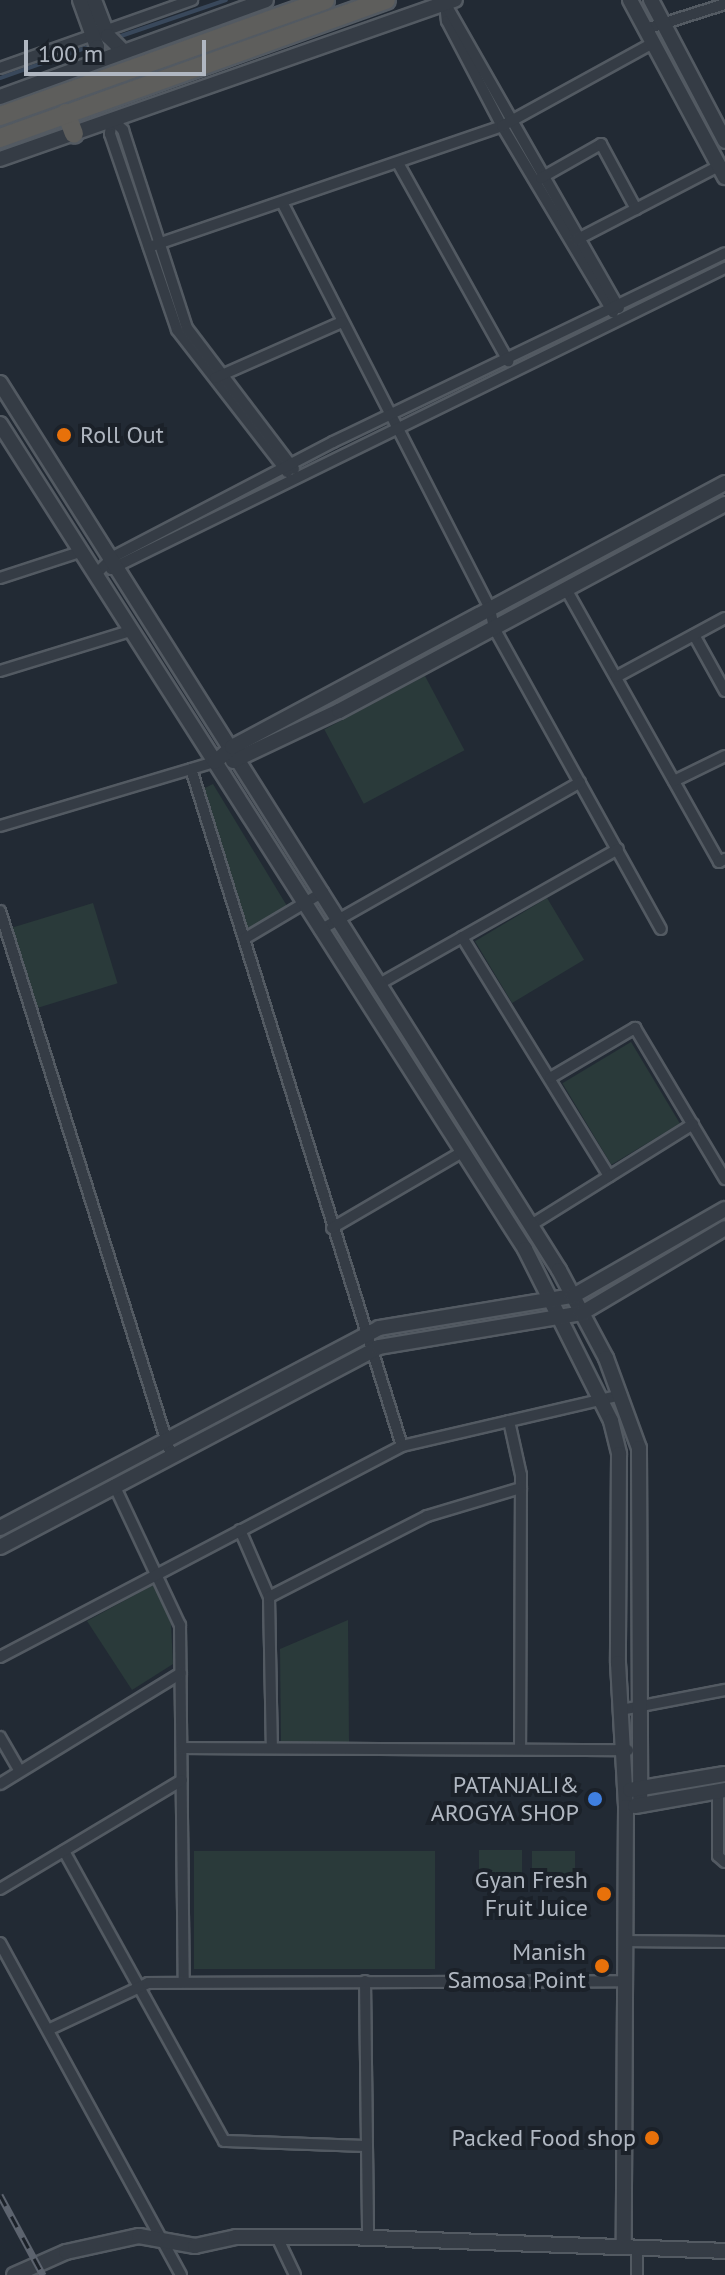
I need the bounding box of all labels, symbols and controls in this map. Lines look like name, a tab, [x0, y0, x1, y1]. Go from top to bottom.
scale bar	[28, 24, 210, 74]
text: 100 m	[38, 38, 103, 69]
place label: Roll Out	[80, 421, 164, 449]
marker: Roll Out	[55, 426, 73, 444]
place label: PATANJALI& AROGYA SHOP	[430, 1771, 579, 1827]
marker: PATANJALI& AROGYA SHOP	[586, 1790, 604, 1808]
place label: Gyan Fresh Fruit Juice	[475, 1866, 588, 1922]
marker: Gyan Fresh Fruit Juice	[595, 1885, 613, 1903]
place label: Manish Samosa Point	[447, 1938, 586, 1994]
marker: Manish Samosa Point	[593, 1957, 611, 1975]
place label: Packed Food shop	[451, 2124, 636, 2152]
marker: Packed Food shop	[643, 2129, 661, 2147]

